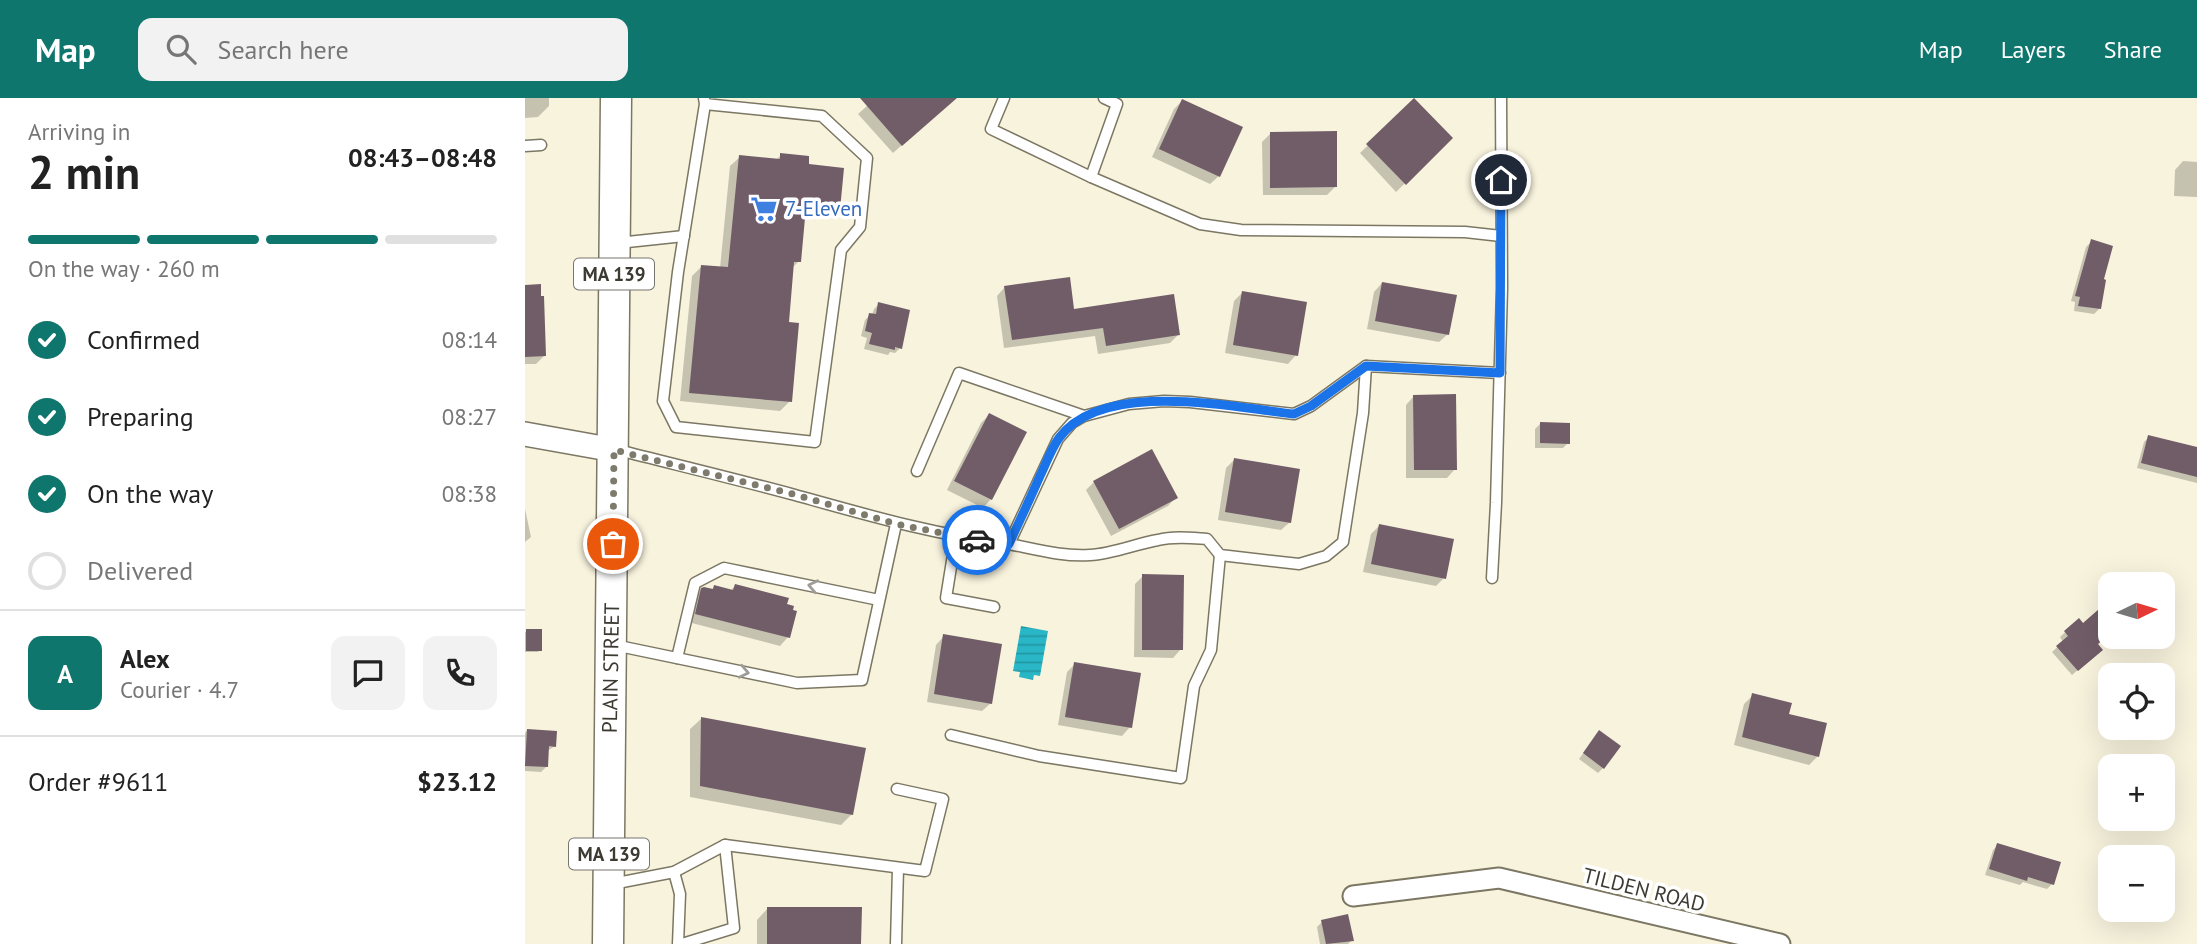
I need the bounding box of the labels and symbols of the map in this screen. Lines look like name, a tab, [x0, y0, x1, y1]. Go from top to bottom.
pin	[1471, 150, 1531, 210]
supermarket icon: 7-Eleven	[749, 194, 779, 224]
place label: 7-Eleven	[785, 195, 862, 222]
road number: MA 139	[574, 258, 654, 290]
courier	[942, 505, 1012, 575]
pin	[583, 514, 643, 574]
north arrow	[2098, 572, 2175, 649]
one-way arrow	[807, 580, 819, 595]
street label: PLAIN STREET	[596, 602, 625, 733]
one-way arrow	[738, 664, 750, 679]
road number: MA 139	[569, 838, 649, 870]
street label: TILDEN ROAD	[1580, 861, 1708, 918]

